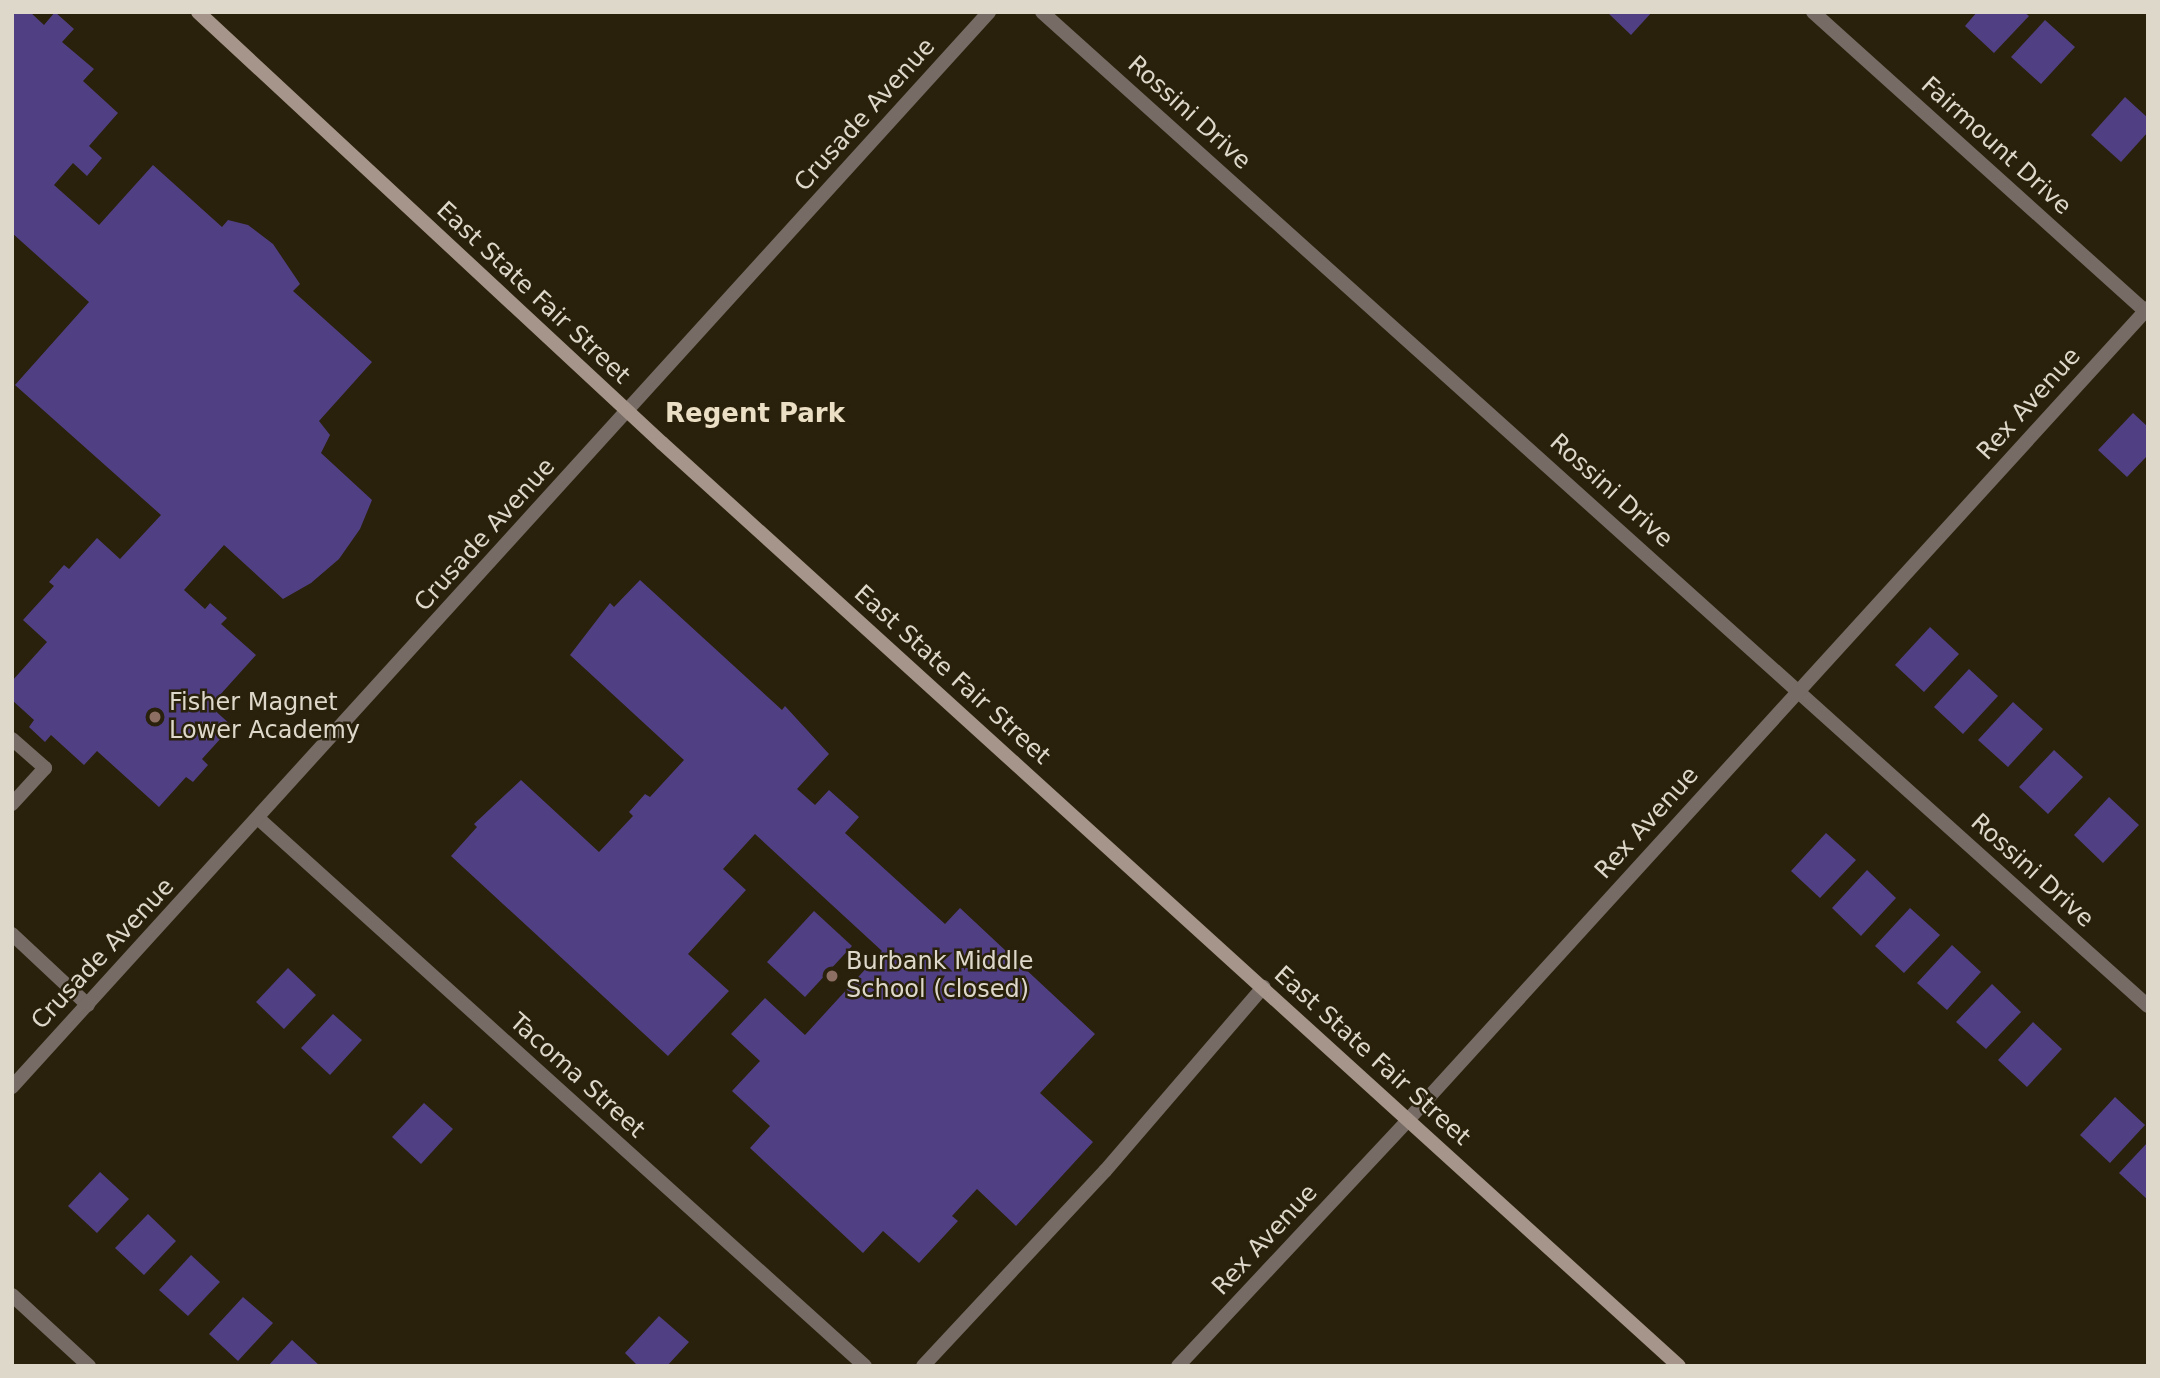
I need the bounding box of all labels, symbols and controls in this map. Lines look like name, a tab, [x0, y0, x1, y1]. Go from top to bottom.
street label: Crusade Avenue	[789, 33, 941, 197]
street label: Rossini Drive	[1122, 50, 1256, 176]
street label: Fairmount Drive	[1915, 71, 2077, 221]
street label: East State Fair Street	[430, 196, 636, 390]
street label: Rex Avenue	[1971, 342, 2087, 466]
district label: Regent Park	[665, 398, 845, 430]
street label: Rossini Drive	[1544, 428, 1678, 554]
street label: Crusade Avenue	[409, 453, 561, 617]
street label: East State Fair Street	[848, 579, 1056, 771]
place label: Fisher Magnet Lower Academy	[169, 689, 360, 745]
marker: Fisher Magnet Lower Academy	[147, 709, 163, 725]
street label: Rex Avenue	[1589, 761, 1705, 885]
street label: Rossini Drive	[1965, 808, 2099, 934]
street label: Crusade Avenue	[26, 873, 180, 1035]
place label: Burbank Middle School (closed)	[846, 948, 1034, 1004]
street label: East State Fair Street	[1268, 960, 1476, 1152]
marker: Burbank Middle School (closed)	[824, 968, 840, 984]
street label: Tacoma Street	[503, 1008, 651, 1144]
street label: Rex Avenue	[1206, 1179, 1324, 1301]

